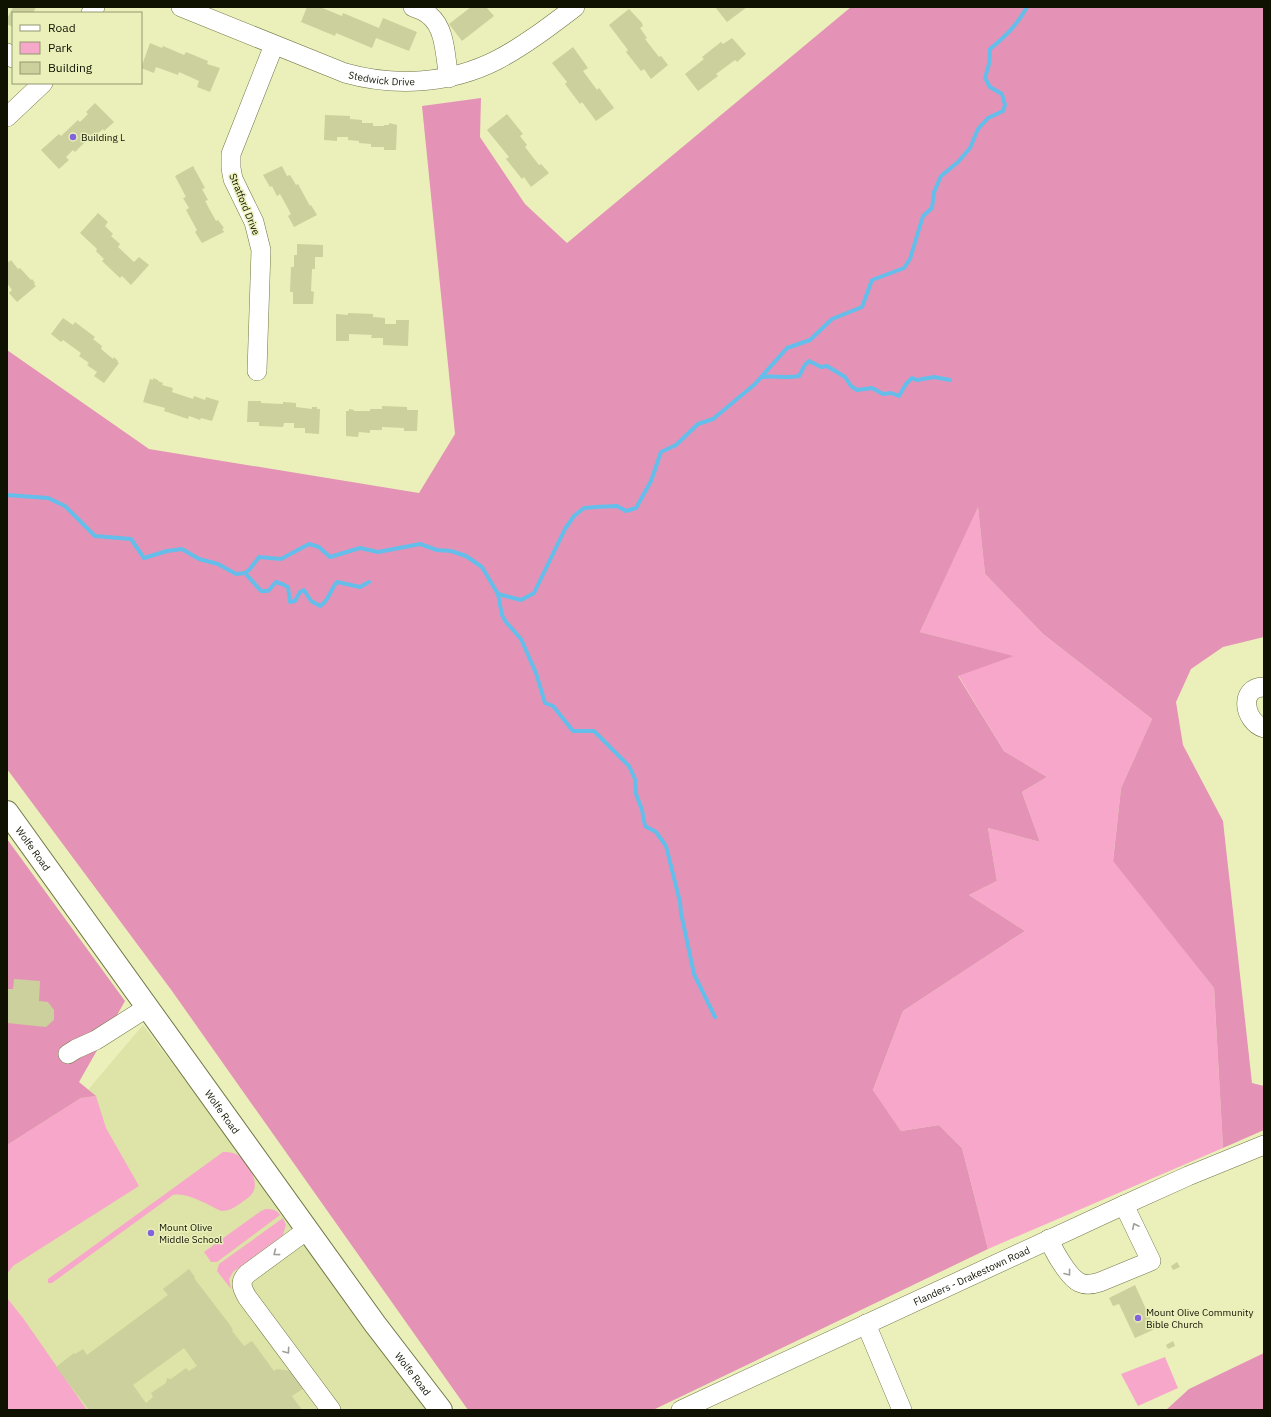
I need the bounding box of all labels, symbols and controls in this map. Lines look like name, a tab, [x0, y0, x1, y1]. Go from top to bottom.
legend	[12, 12, 142, 84]
text: Road	[48, 20, 76, 35]
text: Park	[48, 40, 73, 55]
text: Building	[48, 60, 93, 75]
street label: Stedwick Drive	[347, 68, 416, 88]
place label: Building L	[81, 131, 125, 144]
marker: Building L	[68, 132, 78, 142]
street label: Stratford Drive	[226, 171, 263, 237]
street label: Wolfe Road	[13, 824, 53, 873]
street label: Wolfe Road	[202, 1087, 242, 1137]
place label: Mount Olive Middle School	[159, 1221, 223, 1246]
one-way arrow	[1132, 1223, 1140, 1231]
marker: Mount Olive Middle School	[146, 1228, 156, 1238]
street label: Flanders - Drakestown Road	[911, 1244, 1032, 1309]
one-way arrow	[274, 1248, 281, 1255]
one-way arrow	[1064, 1268, 1071, 1275]
place label: Mount Olive Community Bible Church	[1146, 1306, 1254, 1331]
marker: Mount Olive Community Bible Church	[1133, 1313, 1143, 1323]
one-way arrow	[283, 1347, 290, 1354]
street label: Wolfe Road	[392, 1350, 433, 1398]

